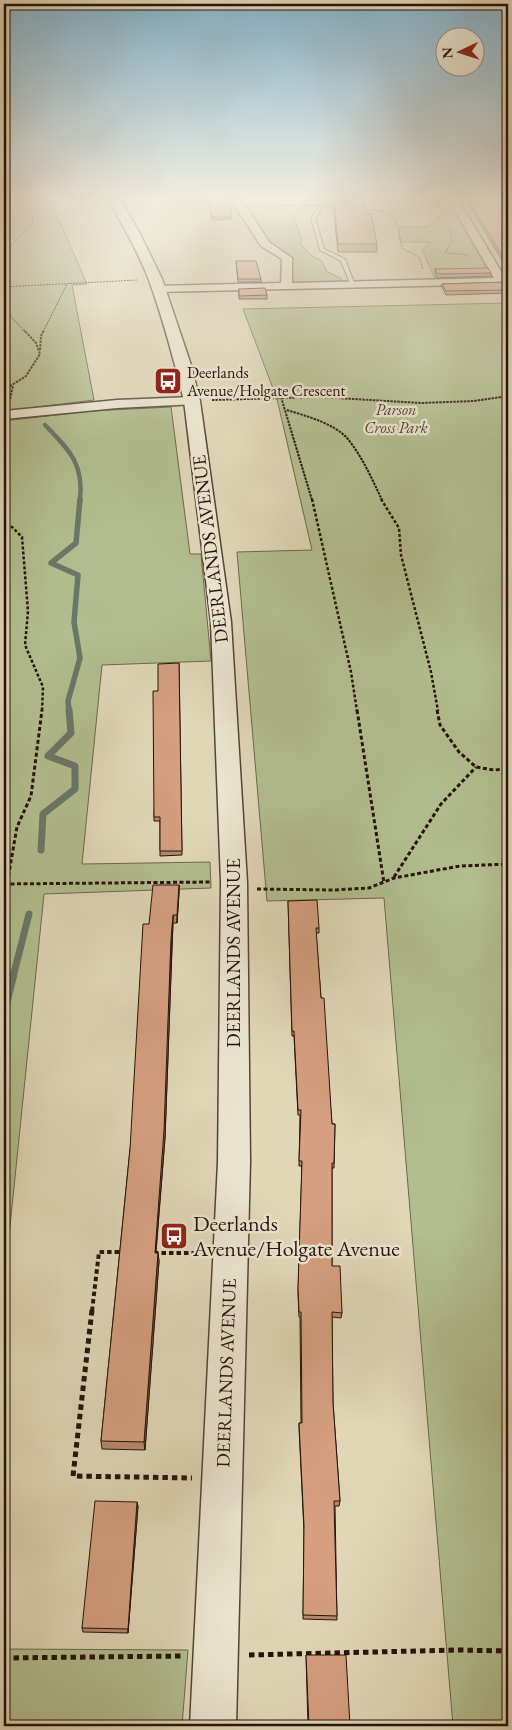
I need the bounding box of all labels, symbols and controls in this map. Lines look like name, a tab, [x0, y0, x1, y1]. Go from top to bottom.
north arrow	[434, 28, 484, 78]
text: N	[438, 46, 456, 59]
place label: Deerlands Avenue/Holgate Crescent	[186, 362, 346, 401]
bus stop icon: Deerlands Avenue/Holgate Crescent	[153, 366, 183, 396]
park label: Parson Cross Park	[364, 399, 428, 438]
street label: DEERLANDS AVENUE	[186, 453, 234, 644]
street label: DEERLANDS AVENUE	[221, 858, 246, 1048]
place label: Deerlands Avenue/Holgate Avenue	[192, 1209, 400, 1263]
bus stop icon: Deerlands Avenue/Holgate Avenue	[159, 1221, 189, 1251]
street label: DEERLANDS AVENUE	[210, 1278, 242, 1468]

